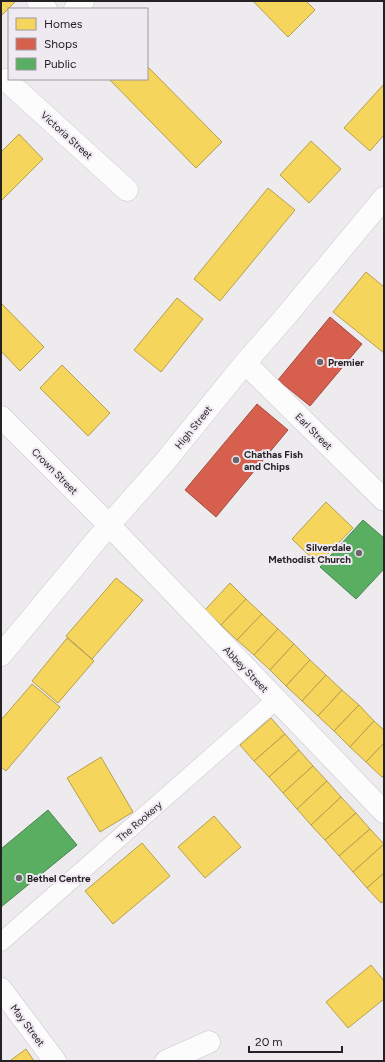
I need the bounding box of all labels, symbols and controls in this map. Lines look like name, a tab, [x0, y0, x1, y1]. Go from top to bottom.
legend	[8, 8, 148, 80]
text: Homes	[44, 17, 83, 31]
text: Shops	[44, 37, 78, 51]
text: Public	[44, 57, 77, 71]
street label: Victoria Street	[38, 109, 96, 162]
place label: Premier	[328, 356, 364, 369]
marker: Premier	[315, 357, 325, 367]
street label: High Street	[172, 403, 215, 452]
street label: Earl Street	[292, 410, 335, 453]
street label: Crown Street	[29, 445, 81, 497]
place label: Chathas Fish and Chips	[244, 448, 303, 473]
marker: Chathas Fish and Chips	[231, 455, 241, 465]
place label: Silverdale Methodist Church	[268, 541, 351, 566]
marker: Silverdale Methodist Church	[354, 548, 364, 558]
street label: Abbey Street	[220, 643, 271, 695]
street label: The Rookery	[114, 798, 165, 845]
place label: Bethel Centre	[27, 872, 91, 885]
marker: Bethel Centre	[14, 873, 24, 883]
street label: May Street	[8, 1002, 48, 1049]
scale bar	[249, 1028, 342, 1054]
text: 20 m	[255, 1035, 283, 1049]

